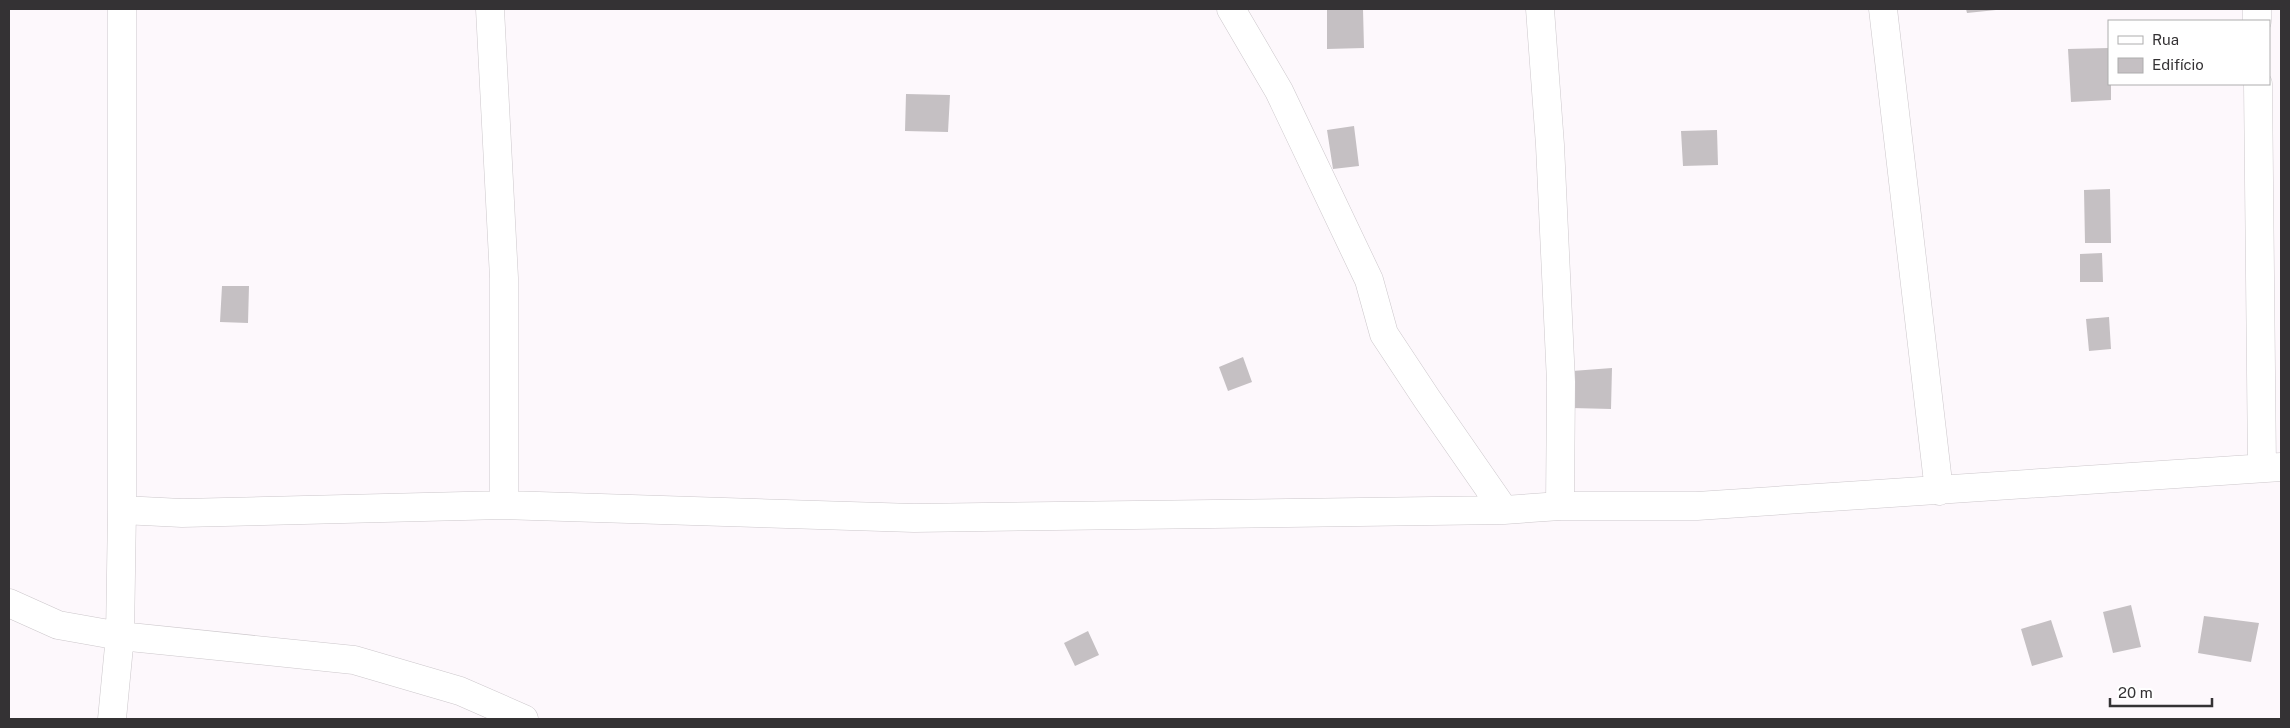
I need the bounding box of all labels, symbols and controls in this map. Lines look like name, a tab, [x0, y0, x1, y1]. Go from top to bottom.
legend	[2108, 20, 2270, 85]
text: Rua	[2152, 31, 2179, 48]
text: Edifício	[2152, 56, 2204, 73]
scale bar	[2110, 676, 2212, 708]
text: 20 m	[2118, 684, 2153, 701]

